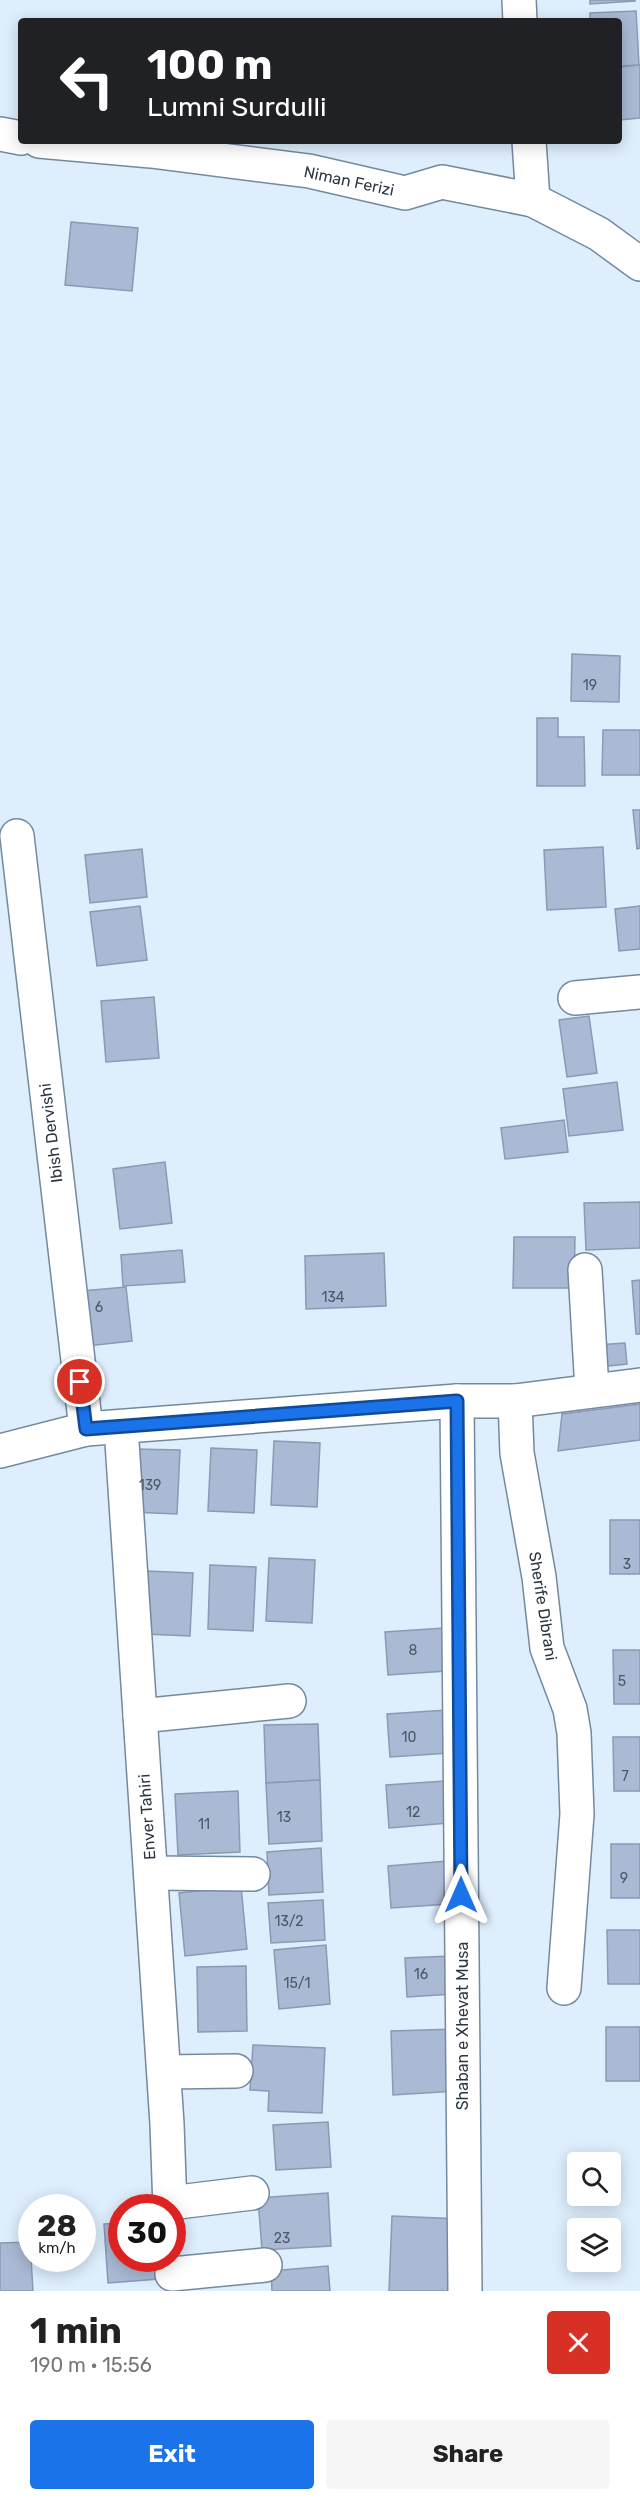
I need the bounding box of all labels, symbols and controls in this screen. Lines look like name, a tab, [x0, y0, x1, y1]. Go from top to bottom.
text: 100 m	[147, 40, 272, 90]
icon: left	[48, 42, 126, 120]
text: Lumni Surdulli	[147, 91, 327, 123]
street label: Niman Ferizi	[302, 162, 396, 200]
house number: 19	[583, 677, 597, 694]
street label: Ibish Dervishi	[35, 1082, 67, 1184]
house number: 134	[321, 1289, 345, 1306]
house number: 6	[95, 1299, 103, 1316]
pin	[54, 1356, 105, 1407]
icon: arrive	[63, 1365, 96, 1398]
house number: 139	[139, 1477, 161, 1494]
street label: Sherife Dibrani	[525, 1550, 561, 1662]
house number: 3	[623, 1556, 631, 1573]
house number: 8	[409, 1642, 418, 1659]
house number: 5	[618, 1673, 626, 1690]
house number: 10	[402, 1729, 417, 1746]
house number: 7	[621, 1768, 629, 1785]
street label: Enver Tahiri	[135, 1773, 159, 1861]
house number: 12	[406, 1804, 420, 1821]
house number: 13	[277, 1809, 291, 1826]
house number: 11	[198, 1816, 210, 1833]
position arrow	[429, 1863, 493, 1927]
house number: 9	[620, 1870, 628, 1887]
house number: 13/2	[274, 1913, 304, 1930]
street label: Shaban e Xhevat Musa	[453, 1942, 472, 2110]
house number: 16	[414, 1966, 428, 1983]
house number: 15/1	[284, 1975, 310, 1992]
map controls	[567, 2152, 621, 2272]
button: search	[567, 2152, 621, 2206]
speed limit sign: 30	[108, 2194, 186, 2272]
text: 28	[37, 2208, 77, 2244]
button: layers	[567, 2218, 621, 2272]
house number: 23	[274, 2230, 290, 2247]
text: km/h	[38, 2239, 76, 2257]
text: 1 min	[30, 2309, 122, 2352]
button: close	[547, 2311, 610, 2374]
text: 190 m · 15:56	[30, 2353, 152, 2377]
button: Exit	[30, 2420, 314, 2489]
button: Share	[326, 2420, 610, 2489]

